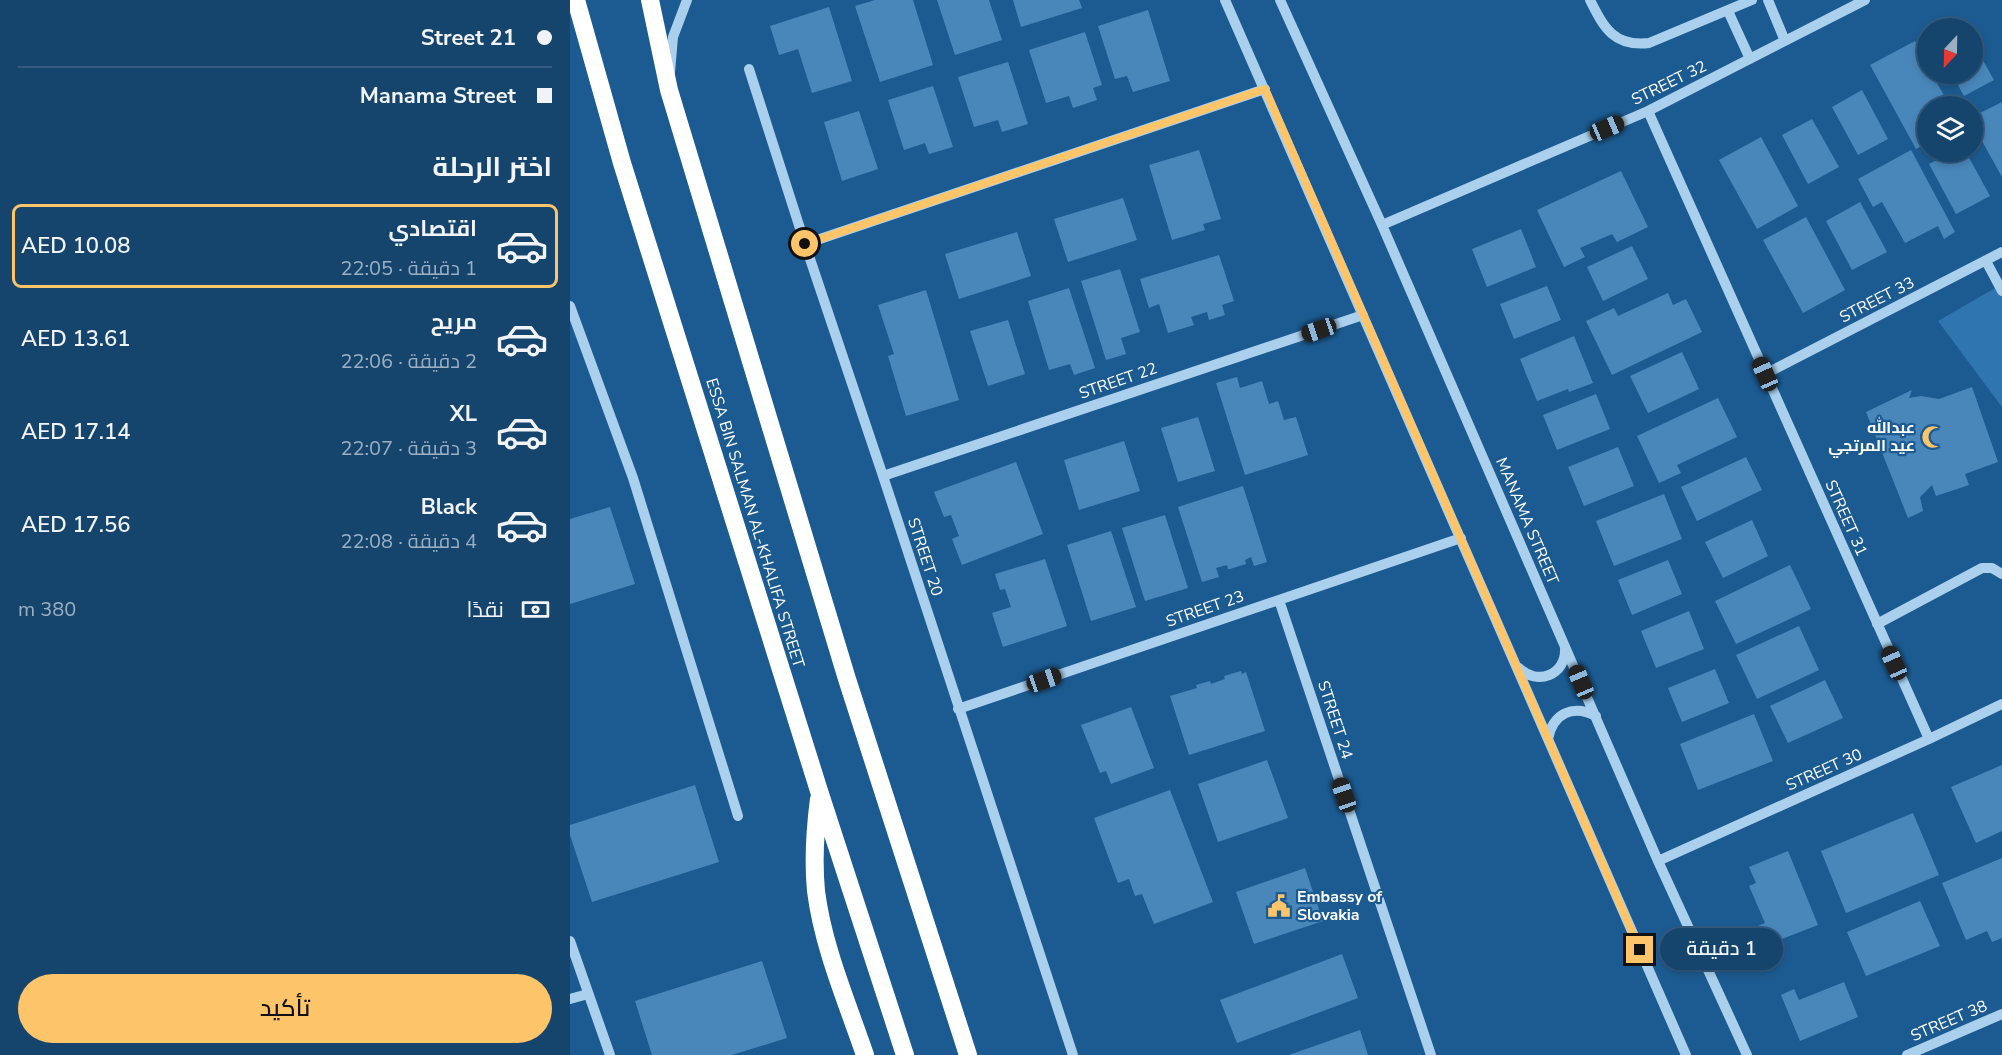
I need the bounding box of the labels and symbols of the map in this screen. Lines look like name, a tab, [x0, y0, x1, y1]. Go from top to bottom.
north arrow	[1917, 18, 1983, 84]
street label: STREET 32	[1628, 55, 1710, 111]
car	[1587, 113, 1627, 143]
route start	[791, 230, 818, 257]
street label: STREET 33	[1836, 272, 1918, 328]
car	[1299, 316, 1339, 344]
car	[1749, 354, 1781, 394]
street label: STREET 22	[1076, 357, 1160, 405]
street label: ESSA BIN SALMAN AL-KHALIFA STREET	[700, 376, 810, 671]
place label: عبدالله عيد المرتجي	[1828, 416, 1915, 458]
mosque icon: عبدالله عيد المرتجي	[1920, 424, 1946, 450]
street label: MANAMA STREET	[1490, 454, 1564, 588]
street label: STREET 31	[1819, 476, 1873, 560]
street label: STREET 20	[902, 515, 948, 599]
street label: STREET 23	[1163, 585, 1247, 633]
car	[1878, 643, 1910, 683]
car	[1566, 662, 1596, 702]
car	[1024, 666, 1064, 694]
street label: STREET 24	[1312, 678, 1358, 762]
street label: STREET 30	[1782, 743, 1866, 797]
car	[1330, 775, 1358, 815]
place label: Embassy of Slovakia	[1297, 886, 1383, 926]
public building icon: Embassy of Slovakia	[1266, 893, 1292, 919]
callout: 1 دقيقة	[1661, 929, 1784, 971]
route end	[1626, 936, 1653, 963]
street label: STREET 38	[1907, 995, 1991, 1047]

